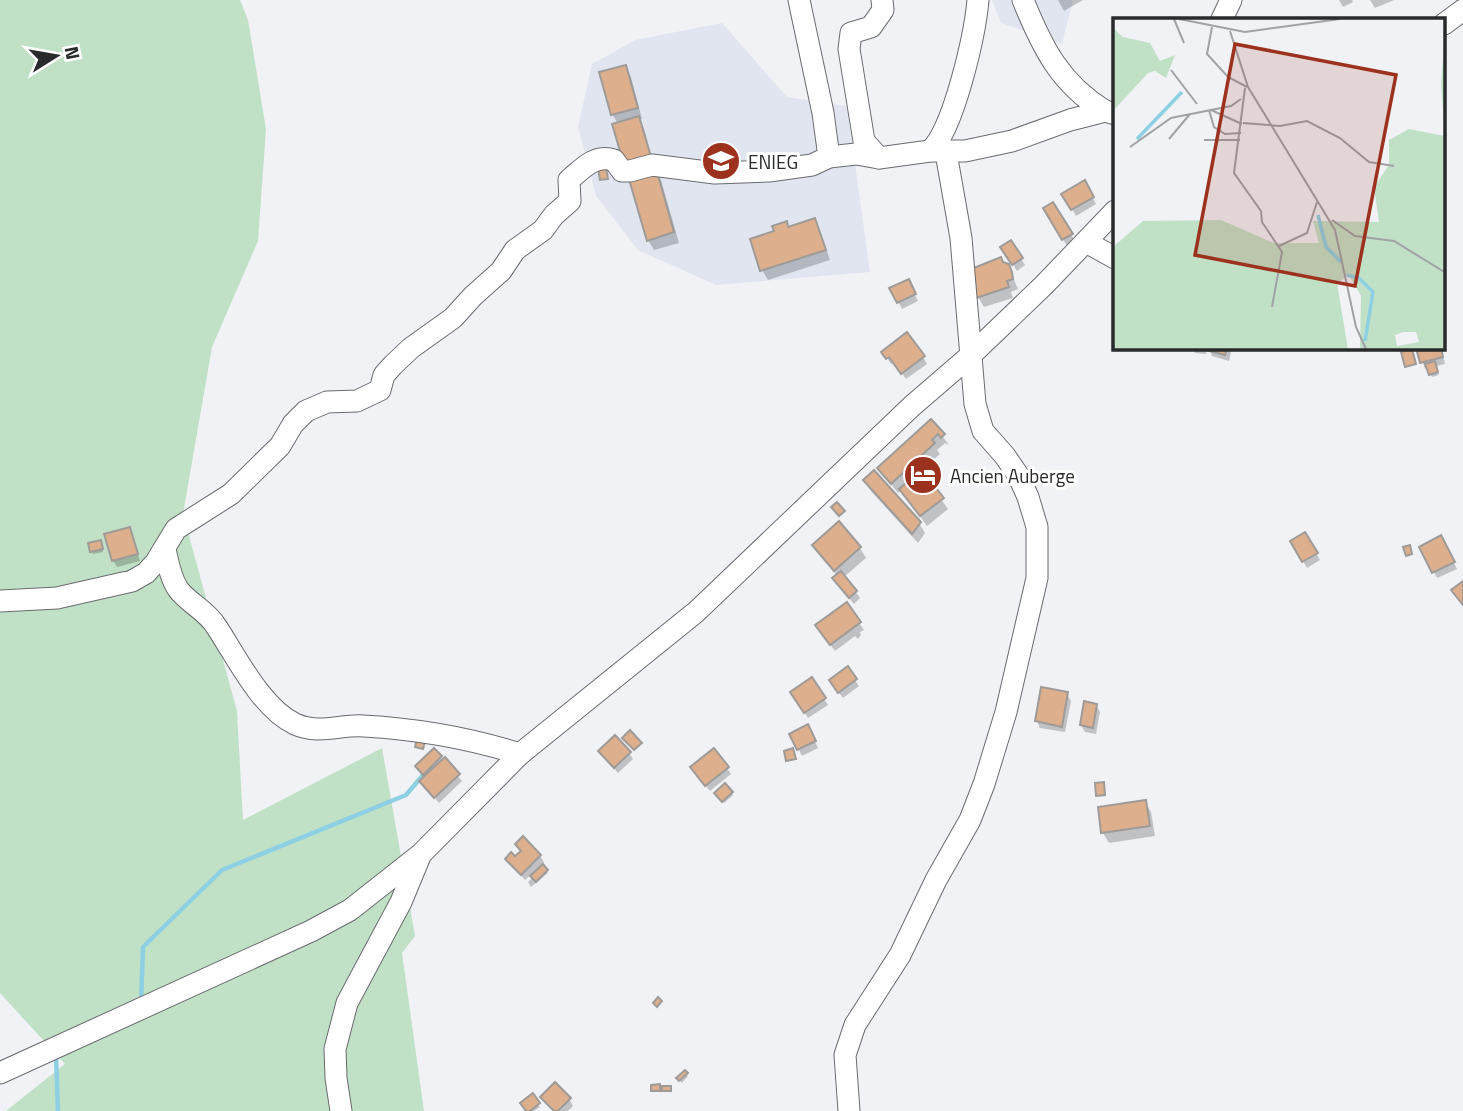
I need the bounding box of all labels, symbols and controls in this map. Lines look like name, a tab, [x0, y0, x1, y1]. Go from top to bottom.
inset map	[1113, 18, 1446, 350]
north arrow	[21, 21, 91, 91]
text: N	[58, 43, 89, 62]
school or university icon: ENIEG	[700, 140, 742, 182]
place label: ENIEG	[748, 147, 798, 176]
hotel icon: Ancien Auberge	[902, 454, 944, 496]
place label: Ancien Auberge	[950, 461, 1075, 490]

